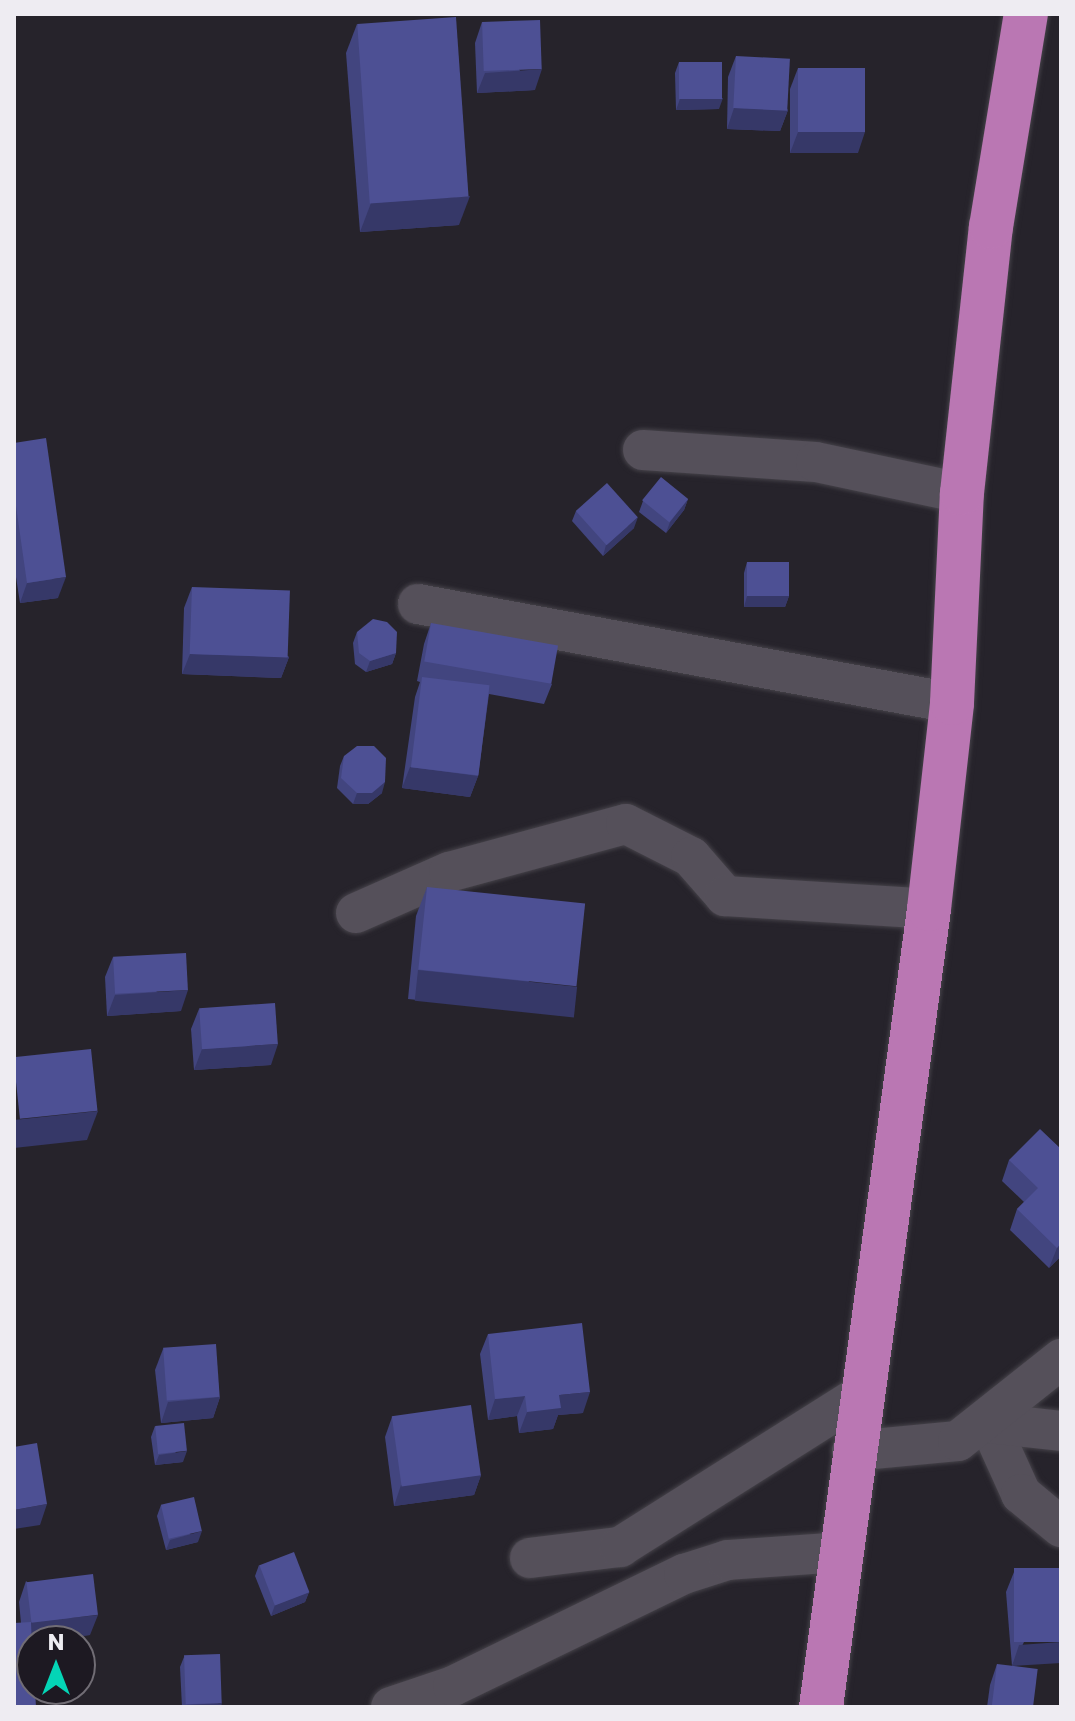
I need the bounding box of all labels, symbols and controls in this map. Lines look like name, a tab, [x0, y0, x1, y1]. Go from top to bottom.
north arrow	[16, 1625, 96, 1705]
text: N	[48, 1627, 64, 1658]

